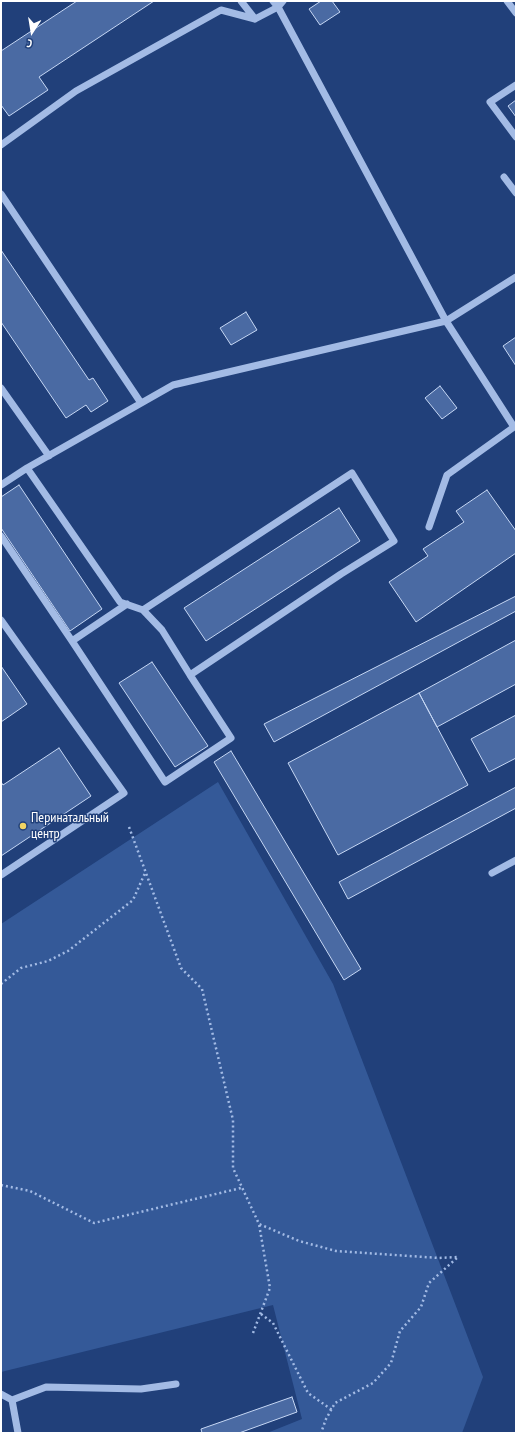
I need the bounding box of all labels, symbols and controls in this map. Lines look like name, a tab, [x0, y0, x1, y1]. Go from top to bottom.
north arrow	[12, 12, 52, 52]
text: С	[26, 36, 33, 51]
place label: Перинатальный центр	[31, 810, 109, 842]
marker: Перинатальный центр	[18, 821, 28, 831]

